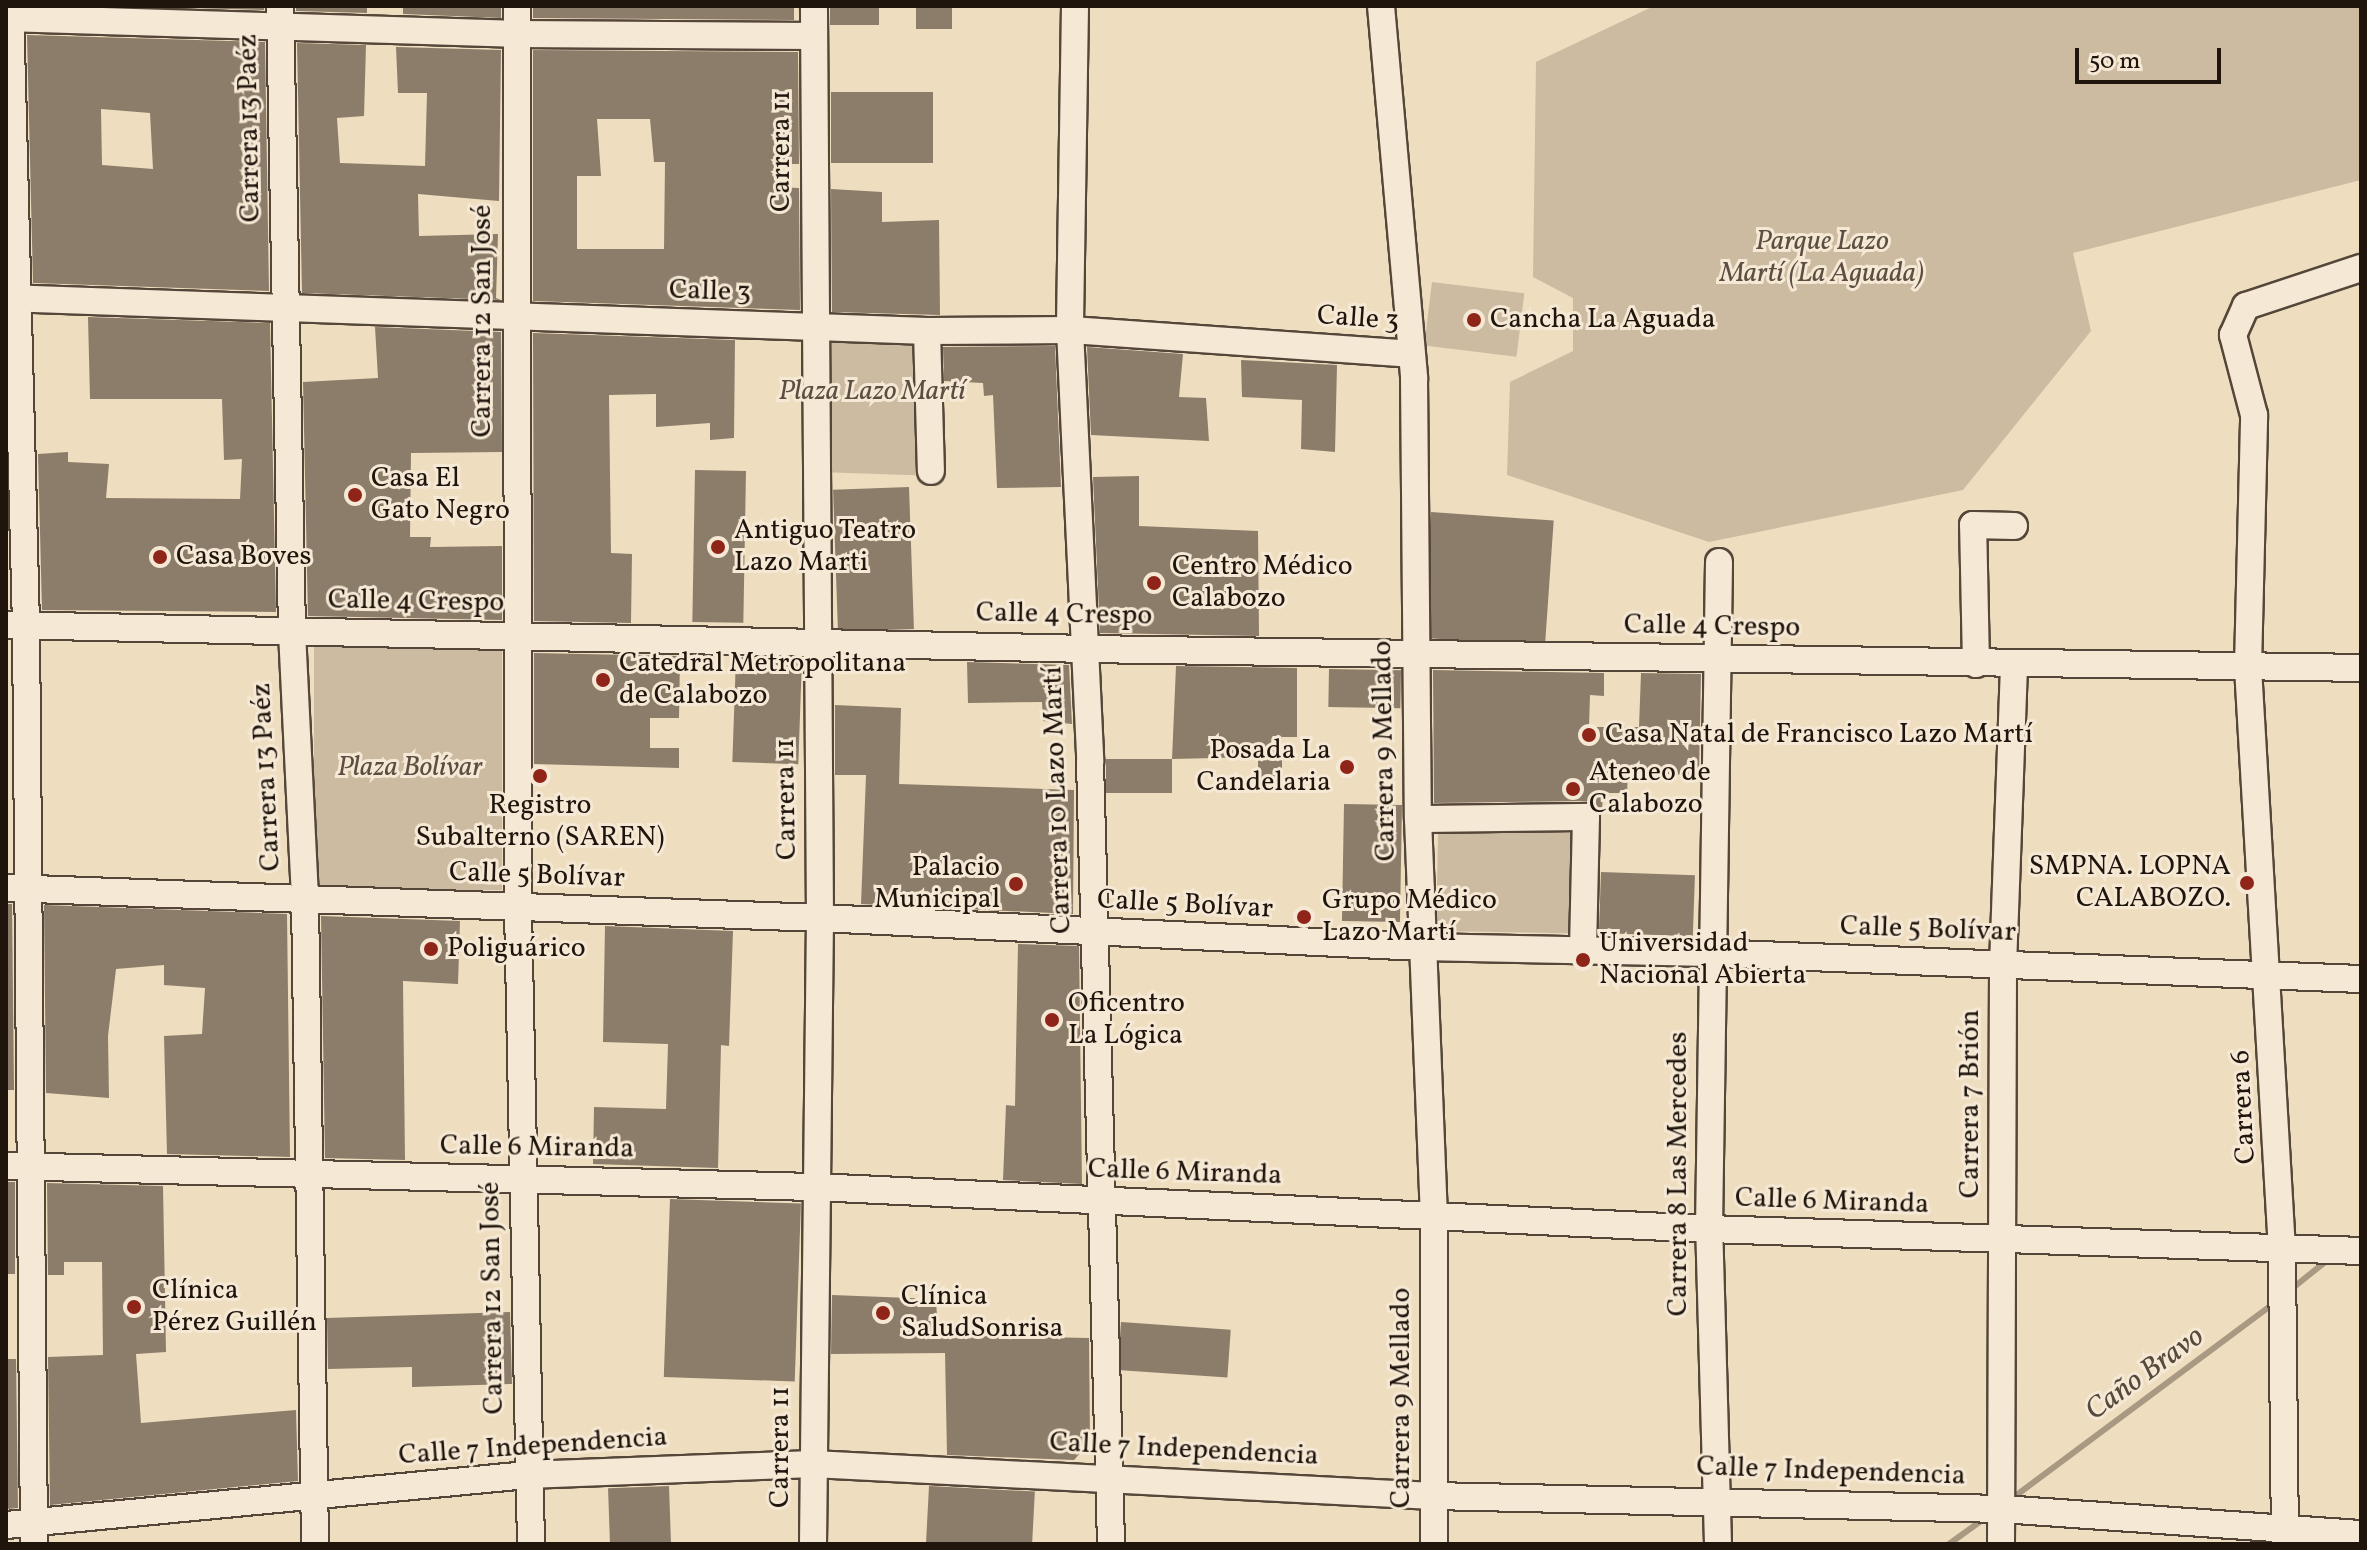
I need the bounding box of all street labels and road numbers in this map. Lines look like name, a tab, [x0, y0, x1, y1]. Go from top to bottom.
street label: Carrera 13 Paéz	[232, 33, 268, 223]
street label: Carrera 11	[765, 90, 799, 212]
street label: Carrera 12 San José	[466, 205, 500, 437]
street label: Calle 3	[668, 274, 752, 310]
street label: Calle 3	[1316, 299, 1400, 339]
street label: Calle 4 Crespo	[328, 584, 504, 620]
street label: Calle 4 Crespo	[976, 597, 1152, 633]
street label: Calle 4 Crespo	[1624, 609, 1800, 645]
street label: Carrera 9 Mellado	[1366, 640, 1404, 862]
street label: Carrera 10 Lazo Martí	[1037, 666, 1079, 934]
street label: Carrera 13 Paéz	[245, 682, 289, 872]
street label: Carrera 11	[769, 738, 805, 860]
street label: Calle 5 Bolívar	[448, 856, 626, 896]
street label: Calle 5 Bolívar	[1096, 884, 1274, 926]
street label: Calle 5 Bolívar	[1839, 910, 2017, 950]
street label: Carrera 7 Brión	[1954, 1010, 1988, 1198]
street label: Carrera 8 Las Mercedes	[1662, 1032, 1696, 1316]
street label: Carrera 6	[2224, 1049, 2264, 1165]
street label: Calle 6 Miranda	[440, 1130, 634, 1166]
street label: Calle 6 Miranda	[1087, 1153, 1283, 1193]
street label: Carrera 12 San José	[474, 1181, 512, 1415]
street label: Calle 6 Miranda	[1734, 1182, 1930, 1222]
street label: Carrera 9 Mellado	[1385, 1288, 1419, 1508]
street label: Carrera 11	[764, 1386, 798, 1508]
street label: Calle 7 Independencia	[397, 1421, 669, 1473]
street label: Calle 7 Independencia	[1049, 1426, 1319, 1474]
street label: Calle 7 Independencia	[1696, 1451, 1966, 1493]

